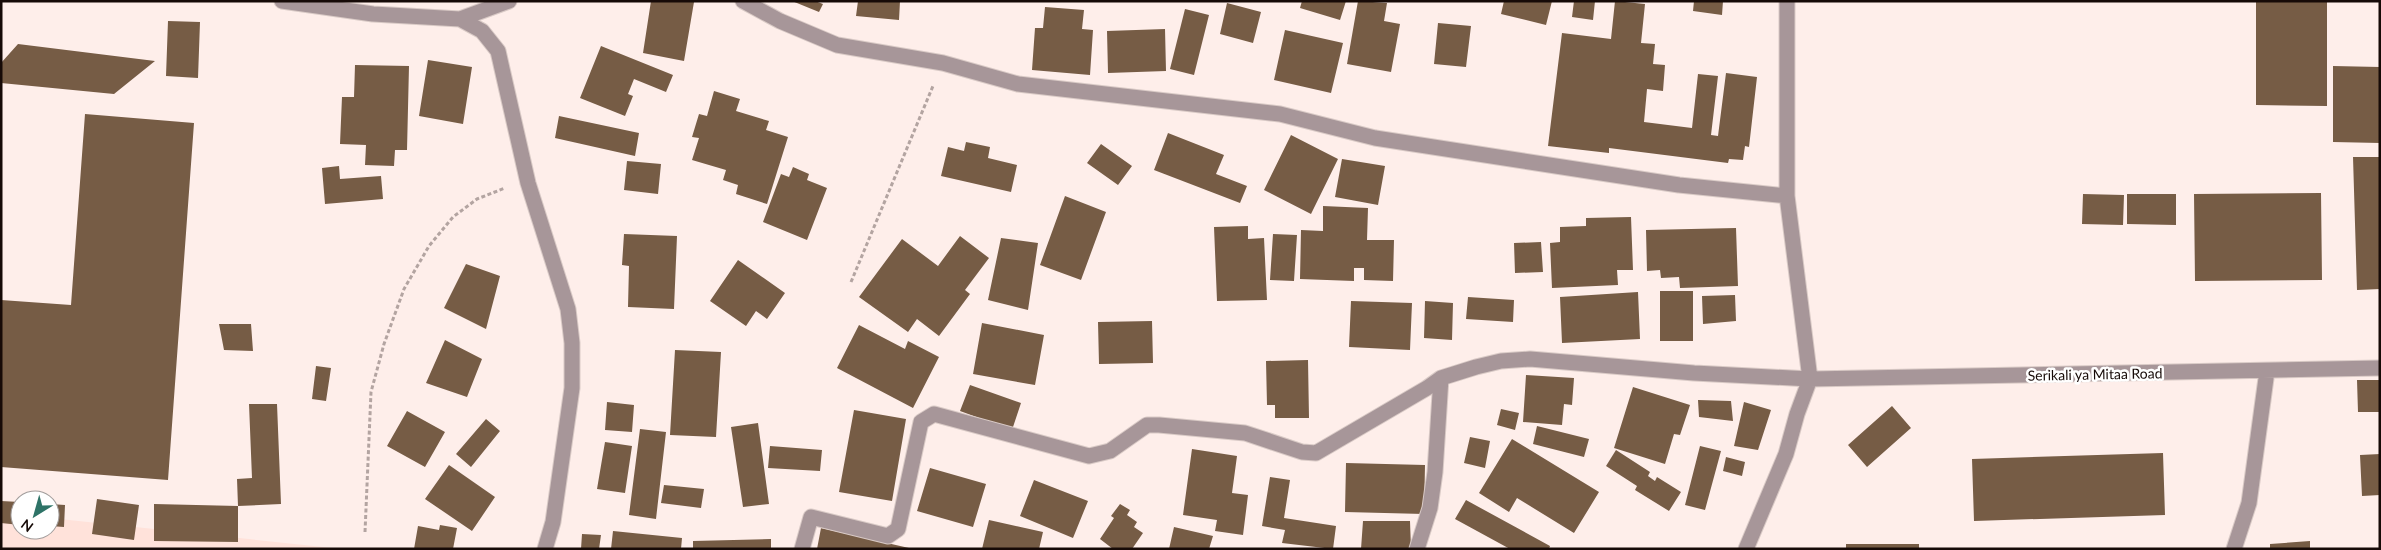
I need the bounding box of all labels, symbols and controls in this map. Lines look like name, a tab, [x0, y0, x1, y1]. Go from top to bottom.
street label: Serikali ya Mitaa Road	[2027, 364, 2163, 384]
north arrow	[10, 490, 60, 540]
text: N	[17, 516, 36, 536]

